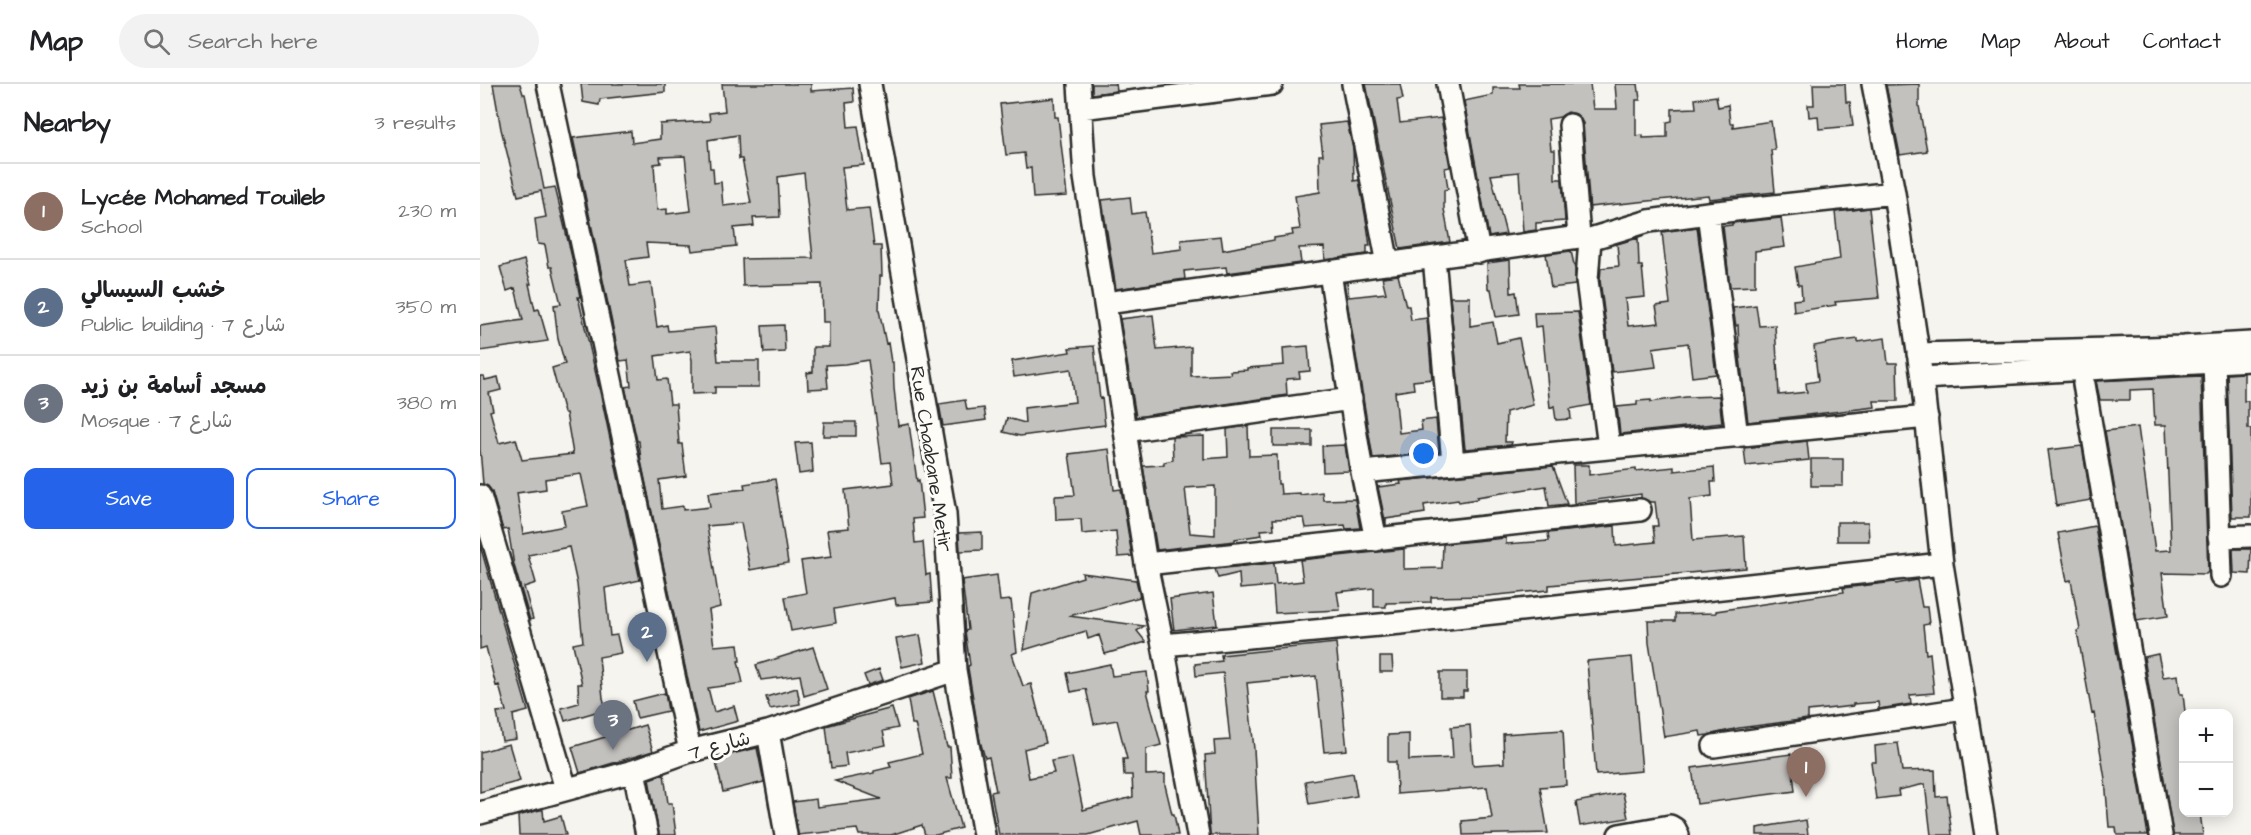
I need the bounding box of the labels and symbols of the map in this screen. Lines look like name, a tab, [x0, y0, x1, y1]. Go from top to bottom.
street label: Rue Chaabane Metir	[903, 364, 959, 554]
your location	[1409, 439, 1438, 468]
pin: 2	[628, 612, 666, 662]
pin: 3	[594, 700, 632, 750]
street label: شارع 7	[685, 724, 754, 768]
pin: 1	[1786, 748, 1826, 797]

